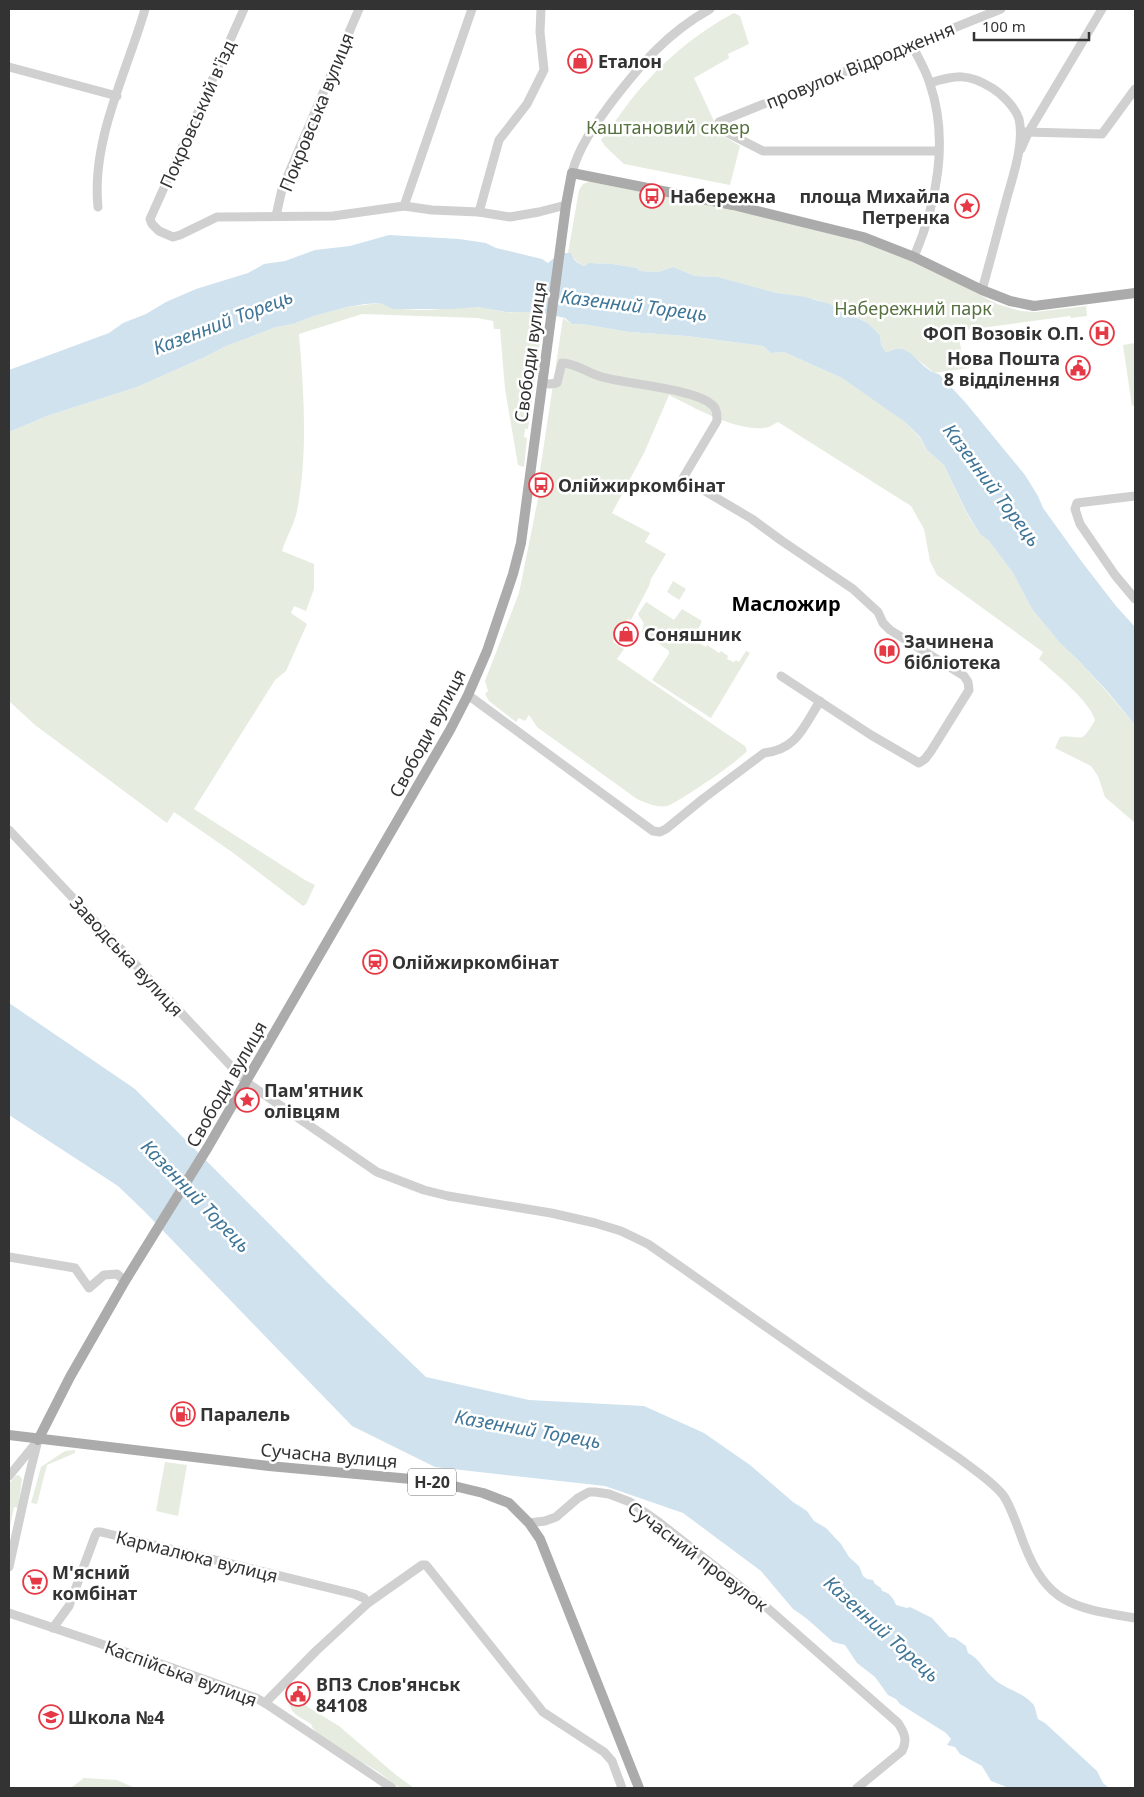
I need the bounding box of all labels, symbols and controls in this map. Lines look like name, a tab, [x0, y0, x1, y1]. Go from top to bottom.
scale bar	[974, 10, 1089, 42]
street label: провулок Відродження	[762, 16, 958, 114]
text: 100 m	[982, 16, 1026, 36]
street label: Покровська вулиця	[273, 29, 359, 195]
street label: Покровський в'їзд	[154, 36, 240, 192]
shop icon: Еталон	[567, 48, 593, 74]
place label: Еталон	[598, 49, 662, 73]
park label: Каштановий сквер	[586, 115, 750, 139]
bus stop icon: Набережна	[639, 183, 665, 209]
place label: Набережна	[670, 184, 776, 208]
place label: площа Михайла Петренка	[799, 184, 950, 229]
place icon: площа Михайла Петренка	[954, 193, 980, 219]
street label: Свободи вулиця	[508, 280, 552, 424]
water label: Казенний Торець	[149, 283, 297, 361]
water label: Казенний Торець	[559, 283, 709, 327]
park label: Набережний парк	[834, 296, 992, 320]
hospital icon: ФОП Возовік О.П.	[1089, 320, 1115, 346]
place label: ФОП Возовік О.П.	[923, 321, 1084, 345]
place label: Нова Пошта 8 відділення	[944, 346, 1060, 391]
public building icon: Нова Пошта 8 відділення	[1065, 355, 1091, 381]
water label: Казенний Торець	[937, 418, 1047, 552]
bus stop icon: Олійжиркомбінат	[528, 472, 554, 498]
place label: Олійжиркомбінат	[558, 473, 725, 497]
district label: Масложир	[731, 590, 841, 617]
shop icon: Соняшник	[613, 621, 639, 647]
place label: Соняшник	[644, 622, 742, 646]
place label: Зачинена бібліотека	[904, 629, 1001, 674]
library icon: Зачинена бібліотека	[874, 638, 900, 664]
street label: Свободи вулиця	[383, 665, 471, 801]
street label: Заводська вулиця	[65, 891, 189, 1021]
station icon: Олійжиркомбiнат	[362, 949, 388, 975]
place label: Олійжиркомбiнат	[392, 950, 559, 974]
street label: Свободи вулиця	[180, 1017, 272, 1151]
place label: Пам'ятник олівцям	[264, 1078, 363, 1123]
place icon: Пам'ятник олівцям	[234, 1087, 260, 1113]
water label: Казенний Торець	[135, 1134, 257, 1258]
fuel station icon: Паралель	[170, 1401, 196, 1427]
place label: Паралель	[200, 1402, 290, 1426]
water label: Казенний Торець	[453, 1403, 603, 1455]
street label: Сучасна вулиця	[260, 1437, 398, 1473]
road number: Н-20	[408, 1468, 456, 1495]
street label: Сучасний провулок	[623, 1495, 773, 1617]
street label: Кармалюка вулиця	[114, 1524, 280, 1588]
place label: М'ясний комбінат	[52, 1560, 137, 1605]
supermarket icon: М'ясний комбінат	[22, 1569, 48, 1595]
water label: Казенний Торець	[818, 1570, 946, 1688]
street label: Каспійська вулиця	[101, 1634, 261, 1712]
place label: ВПЗ Слов'янськ 84108	[316, 1672, 460, 1717]
public building icon: ВПЗ Слов'янськ 84108	[285, 1681, 311, 1707]
school or university icon: Школа №4	[38, 1704, 64, 1730]
place label: Школа №4	[68, 1705, 165, 1729]

